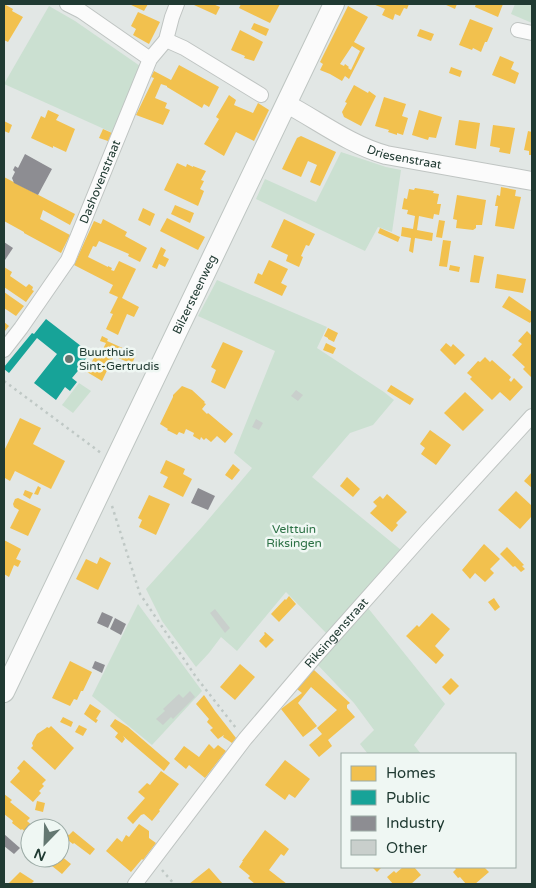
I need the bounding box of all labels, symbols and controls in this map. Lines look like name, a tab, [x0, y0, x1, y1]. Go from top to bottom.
street label: Dashovenstraat	[77, 137, 123, 226]
street label: Driesenstraat	[365, 142, 443, 172]
street label: Bilzersteenweg	[170, 252, 220, 336]
place label: Buurthuis Sint-Gertrudis	[79, 345, 159, 373]
marker: Buurthuis Sint-Gertrudis	[63, 353, 75, 365]
park label: Velttuin Riksingen	[266, 522, 322, 550]
street label: Riksingenstraat	[302, 595, 371, 671]
legend	[341, 753, 516, 868]
text: Homes	[386, 764, 436, 782]
text: Public	[386, 789, 430, 807]
text: Industry	[386, 814, 445, 832]
north arrow	[20, 818, 70, 868]
text: Other	[386, 839, 428, 857]
text: N	[32, 844, 49, 865]

